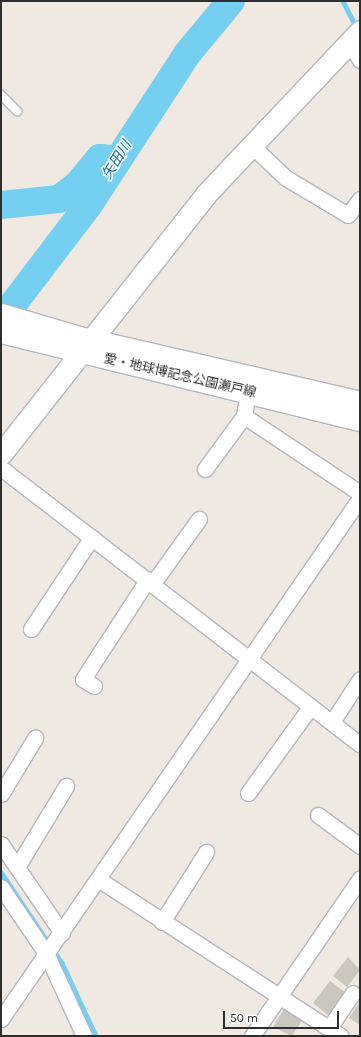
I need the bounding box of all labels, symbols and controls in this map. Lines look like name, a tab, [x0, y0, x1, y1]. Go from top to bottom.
water label: 矢田川	[99, 138, 135, 182]
street label: 愛・地球博記念公園瀬戸線	[102, 351, 258, 401]
scale bar	[225, 1003, 341, 1029]
text: 50 m	[230, 1011, 258, 1025]

